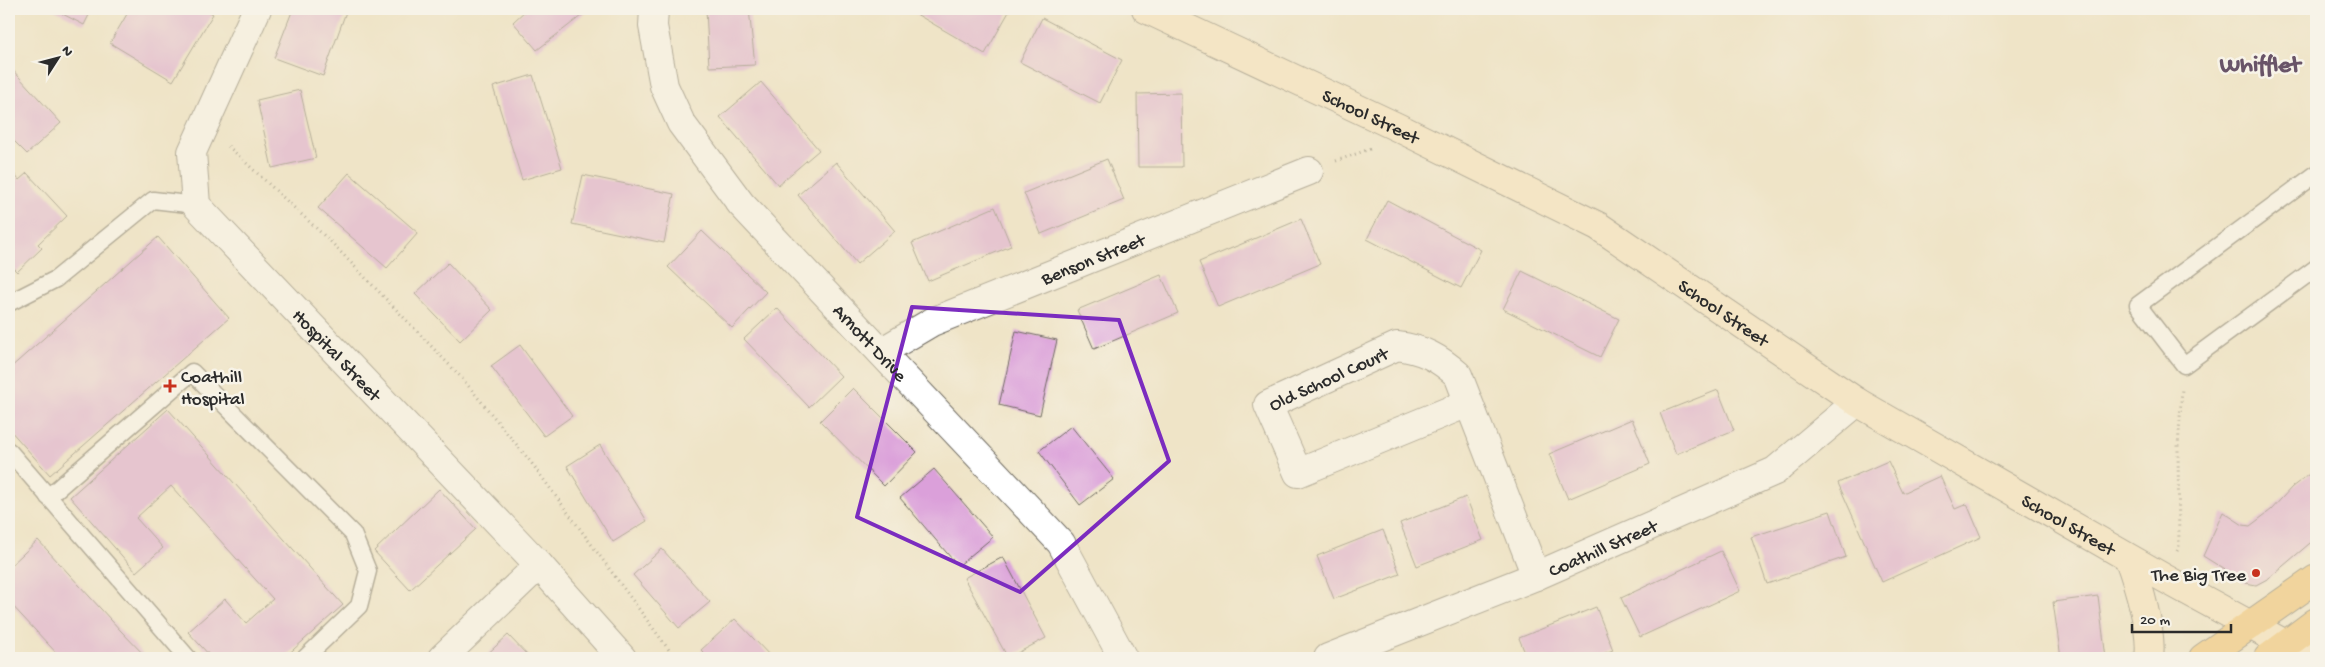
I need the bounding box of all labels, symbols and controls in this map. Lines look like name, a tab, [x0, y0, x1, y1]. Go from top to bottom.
north arrow	[32, 32, 82, 82]
text: N	[57, 43, 76, 61]
district label: Whifflet	[2219, 52, 2303, 81]
street label: School Street	[1318, 85, 1424, 152]
street label: Benson Street	[1038, 229, 1151, 292]
street label: School Street	[1672, 276, 1774, 355]
street label: Arnott Drive	[826, 301, 911, 388]
street label: Hospital Street	[286, 305, 386, 409]
street label: Old School Court	[1266, 343, 1395, 418]
place label: Coathill Hospital	[181, 367, 245, 412]
marker: Coathill Hospital	[163, 379, 177, 393]
street label: School Street	[2016, 491, 2120, 564]
street label: Coathill Street	[1546, 515, 1664, 584]
place label: The Big Tree	[2150, 565, 2246, 588]
marker: The Big Tree	[2250, 567, 2262, 579]
scale bar	[2132, 602, 2231, 634]
text: 20 m	[2140, 612, 2170, 630]

